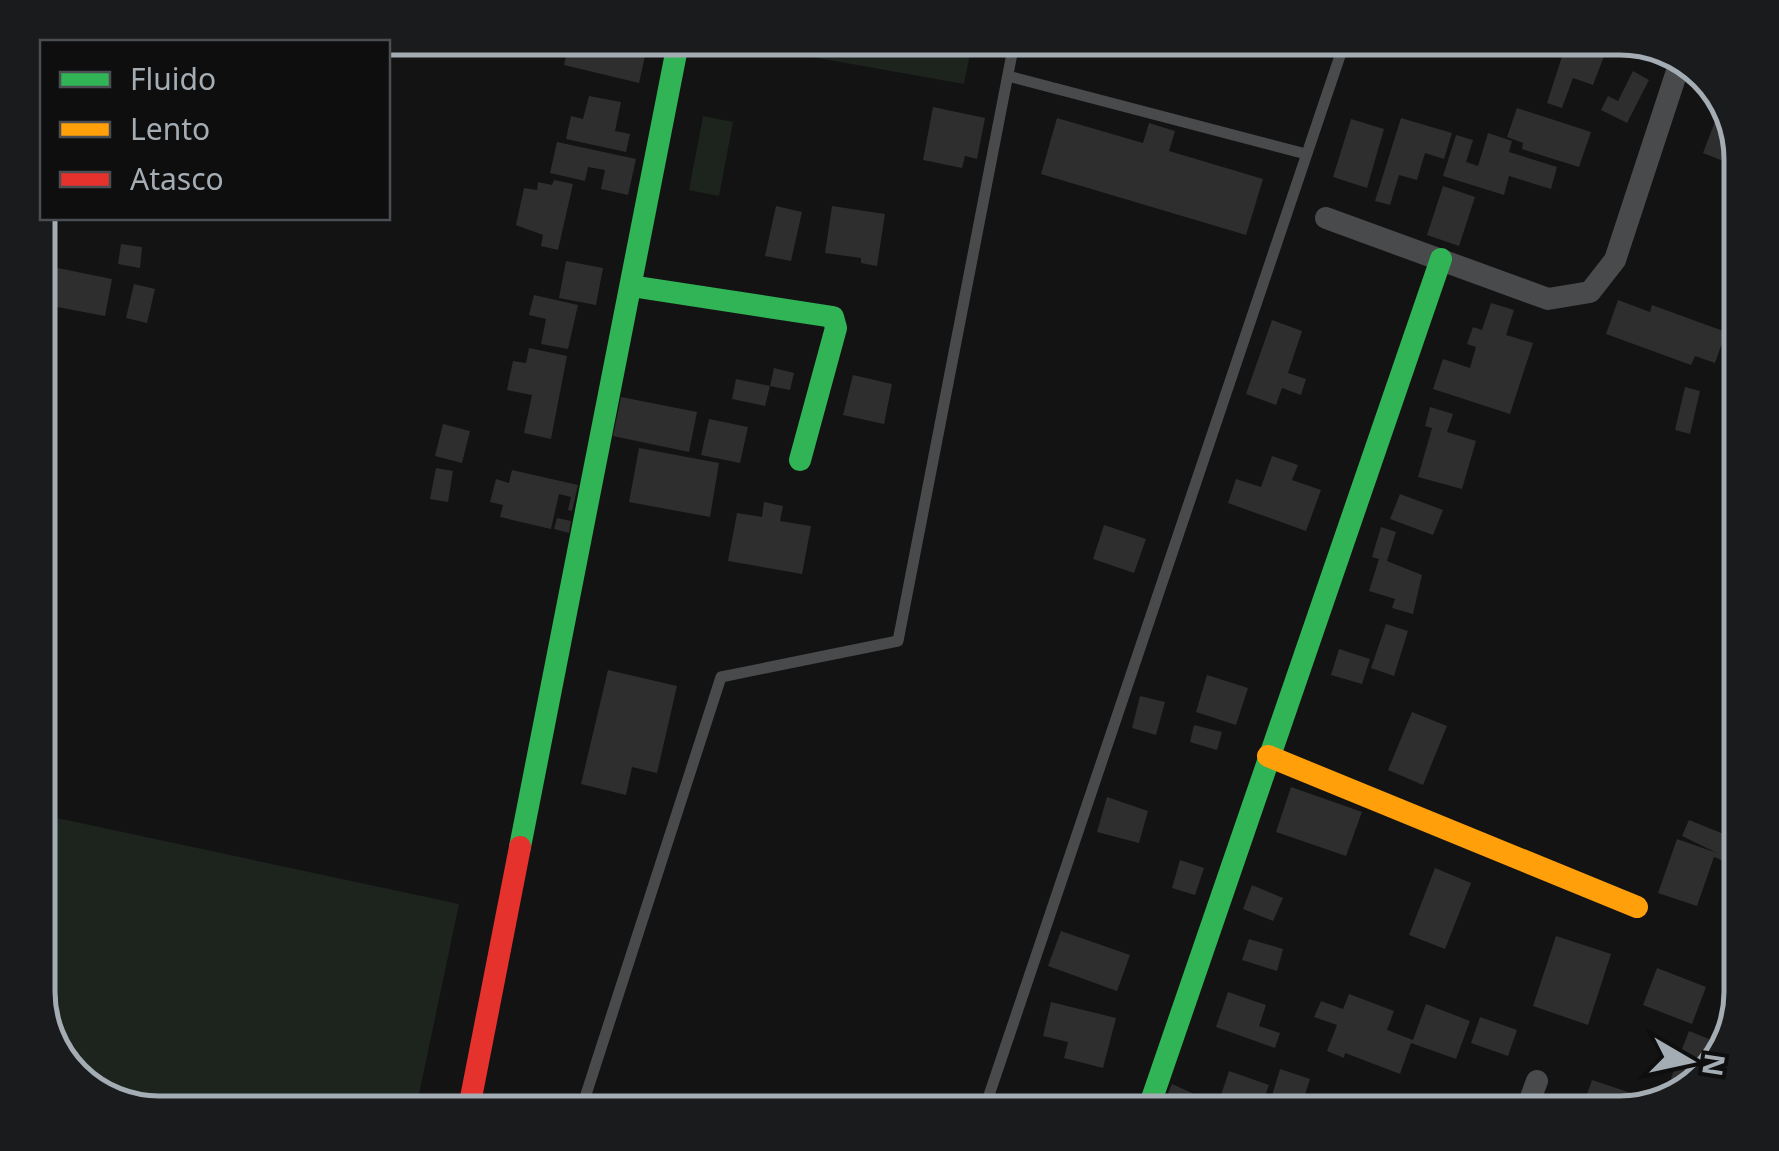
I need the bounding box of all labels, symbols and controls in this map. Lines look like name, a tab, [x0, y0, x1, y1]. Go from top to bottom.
legend	[40, 40, 390, 220]
text: Fluido	[130, 58, 216, 99]
text: Lento	[130, 108, 210, 149]
text: Atasco	[130, 158, 224, 199]
north arrow	[1639, 1011, 1739, 1111]
text: N	[1694, 1051, 1735, 1079]

